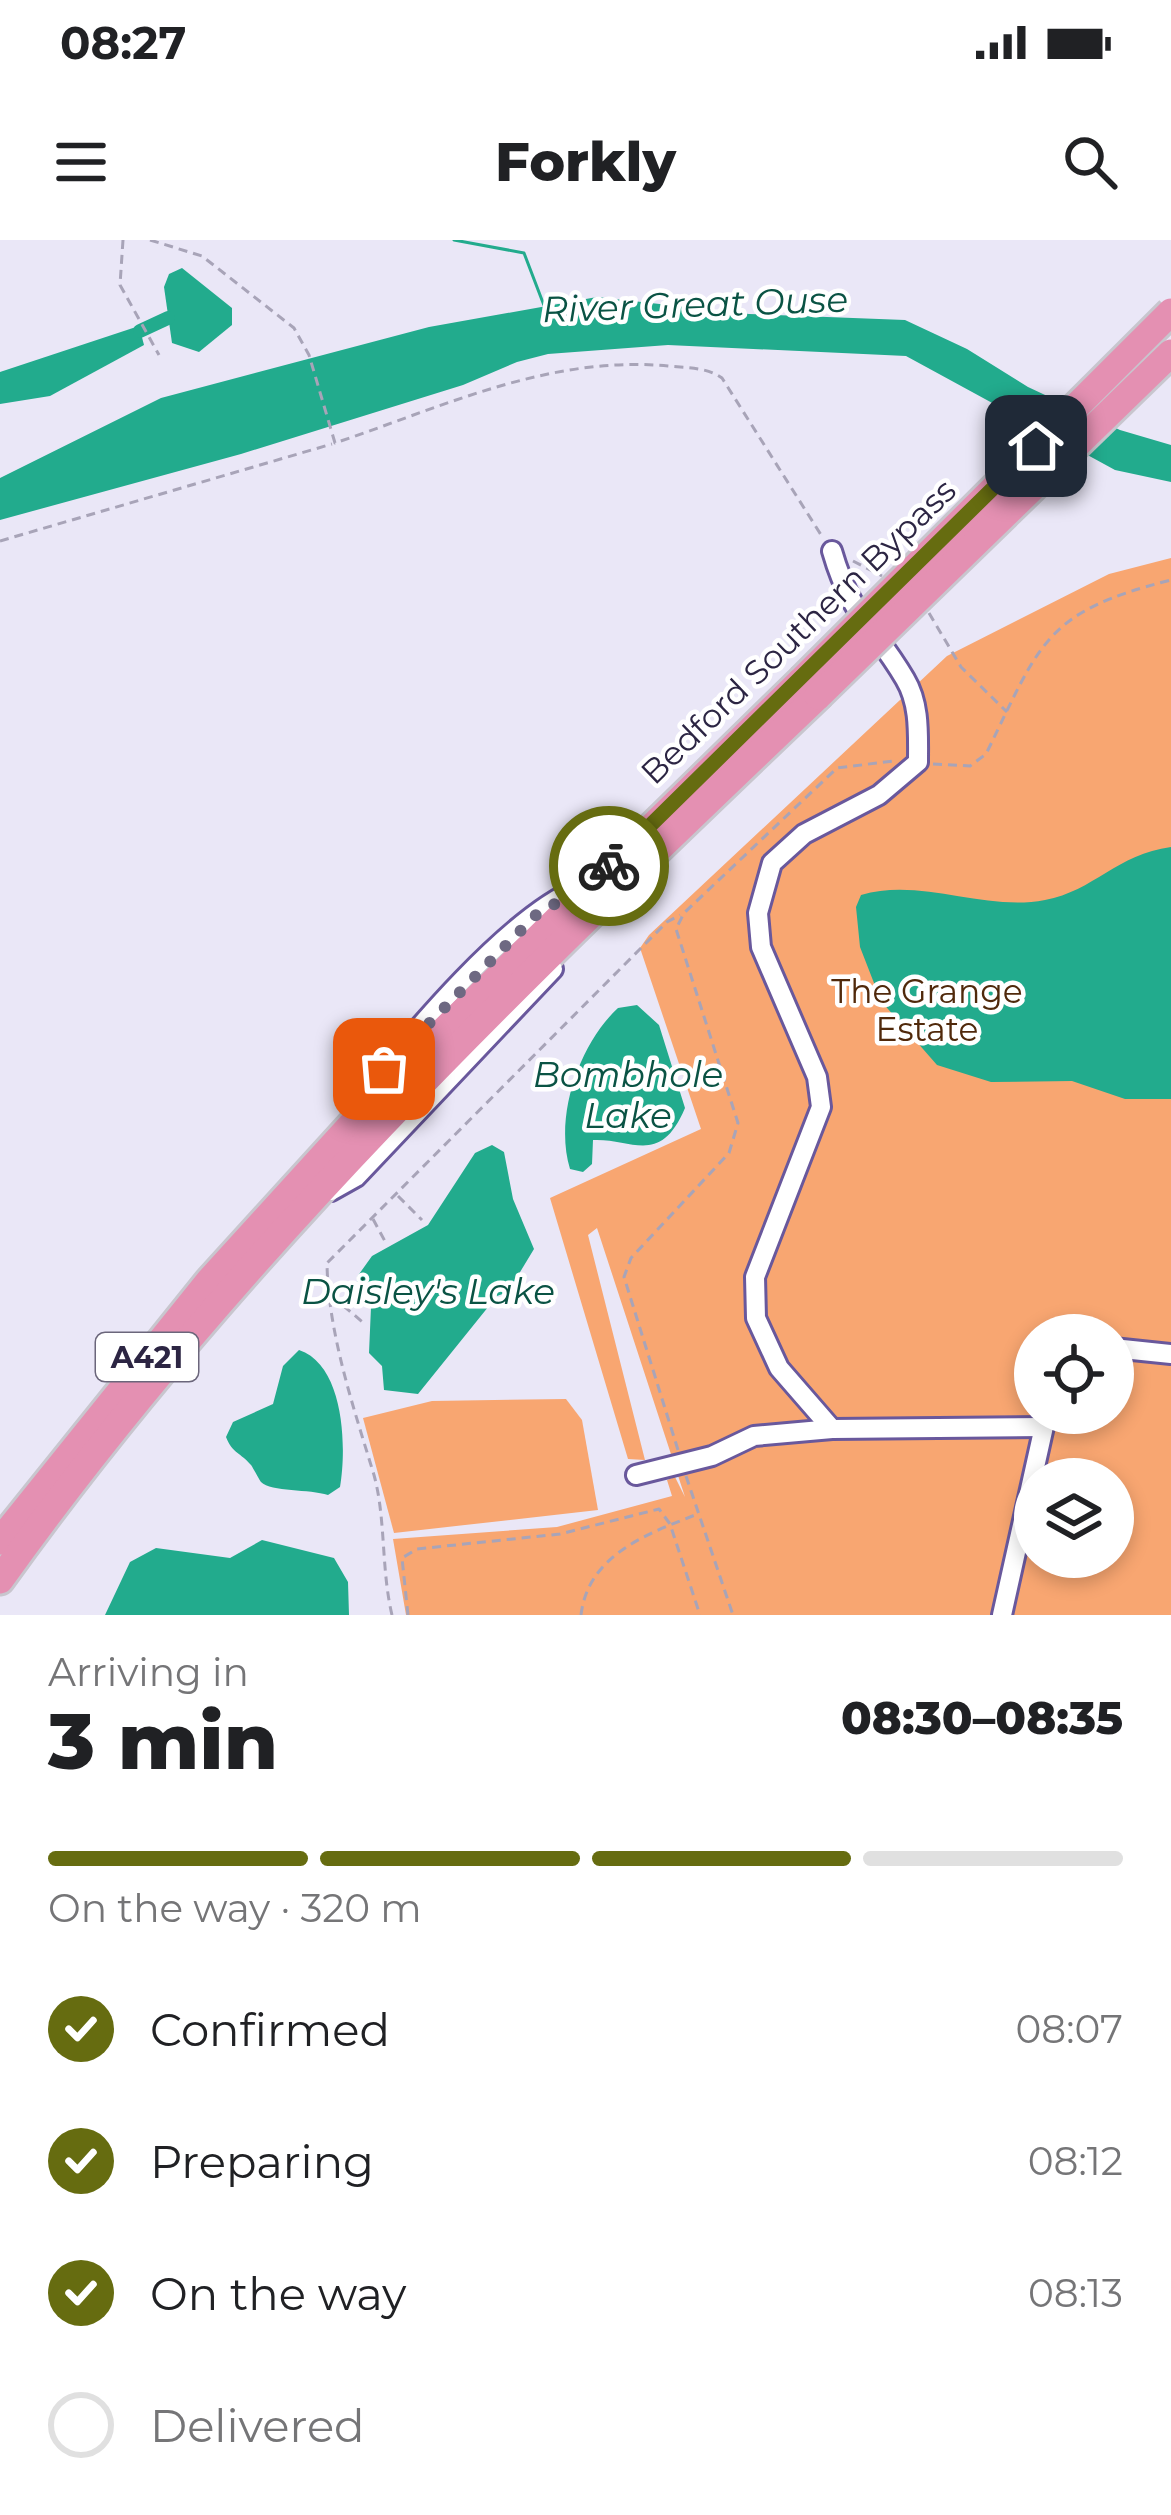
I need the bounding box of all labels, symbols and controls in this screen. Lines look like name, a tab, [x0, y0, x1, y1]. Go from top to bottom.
text: 08:27	[60, 15, 187, 70]
icon: menu	[48, 129, 114, 195]
text: Forkly	[495, 129, 676, 195]
icon: search	[1057, 129, 1123, 195]
water label: River Great Ouse	[541, 277, 849, 331]
pin	[985, 395, 1087, 497]
icon: home	[1003, 413, 1069, 479]
street label: Bedford Southern Bypass	[632, 470, 964, 792]
courier	[549, 806, 669, 926]
icon: bike	[576, 833, 642, 899]
park label: The Grange Estate	[831, 971, 1023, 1049]
pin	[333, 1018, 435, 1120]
icon: bag	[351, 1036, 417, 1102]
water label: Bombhole Lake	[533, 1052, 723, 1137]
water label: Daisley's Lake	[301, 1269, 555, 1313]
map controls	[1014, 1314, 1134, 1578]
button: locate	[1014, 1314, 1134, 1434]
road number: A421	[96, 1333, 198, 1381]
button: layers	[1014, 1458, 1134, 1578]
text: Arriving in	[48, 1648, 249, 1696]
text: 08:30–08:35	[841, 1690, 1123, 1745]
text: 3 min	[48, 1693, 278, 1789]
text: On the way · 320 m	[48, 1884, 422, 1932]
icon: check	[48, 1996, 114, 2062]
text: Confirmed	[150, 2002, 390, 2057]
text: 08:07	[1016, 2005, 1123, 2053]
icon: check	[48, 2128, 114, 2194]
text: Preparing	[150, 2134, 374, 2189]
text: 08:12	[1028, 2137, 1123, 2185]
icon: check	[48, 2260, 114, 2326]
text: On the way	[150, 2266, 406, 2321]
text: 08:13	[1028, 2269, 1123, 2317]
text: Delivered	[150, 2398, 365, 2453]

